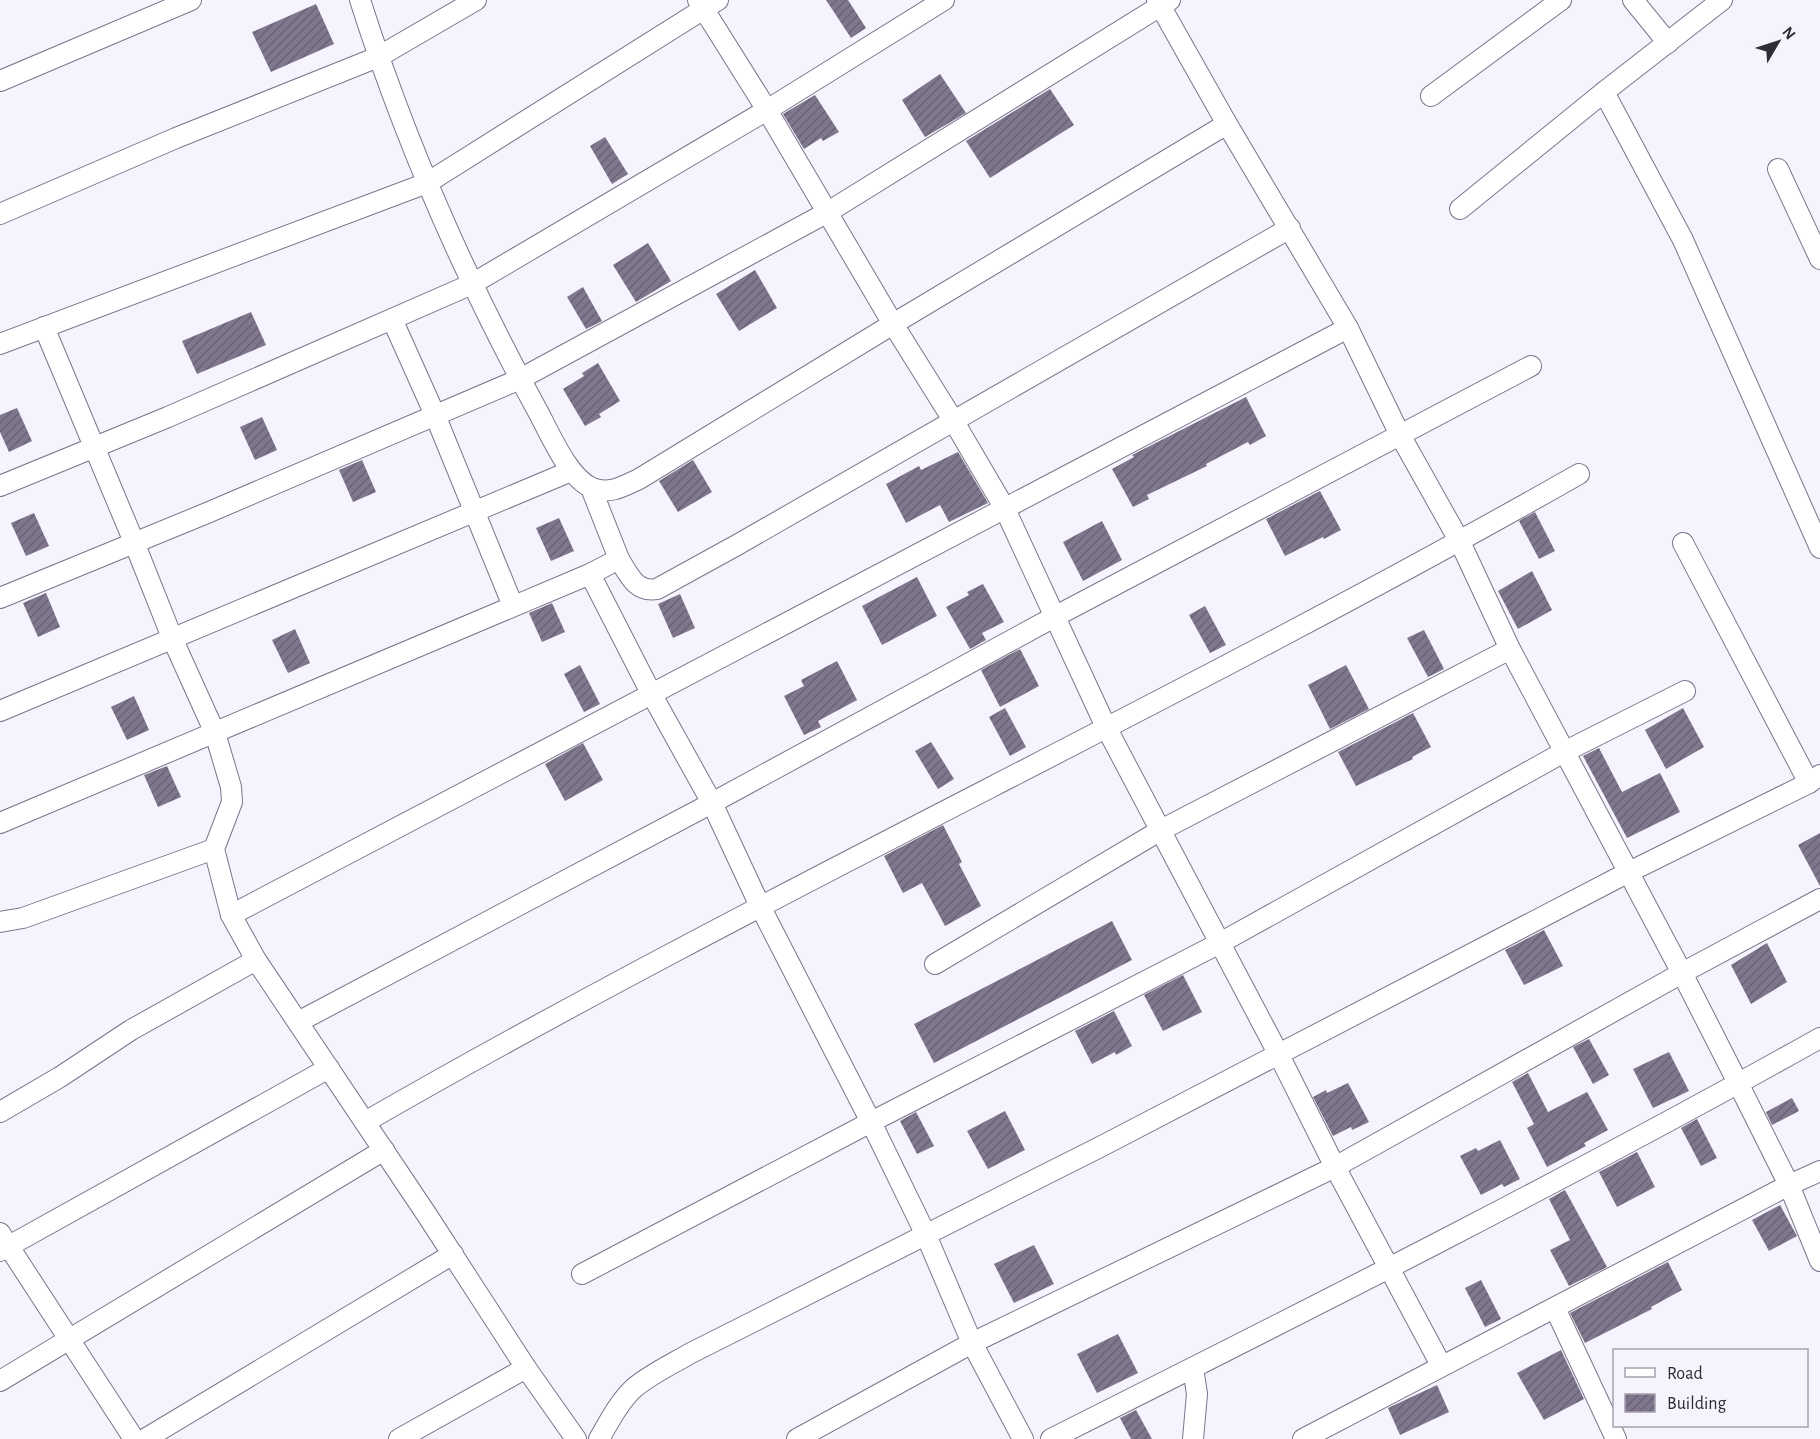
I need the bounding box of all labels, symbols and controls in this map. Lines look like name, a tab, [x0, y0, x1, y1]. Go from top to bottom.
north arrow	[1748, 12, 1808, 72]
text: N	[1779, 24, 1799, 43]
legend	[1613, 1349, 1808, 1427]
text: Road	[1667, 1365, 1703, 1383]
text: Building	[1667, 1395, 1727, 1413]

